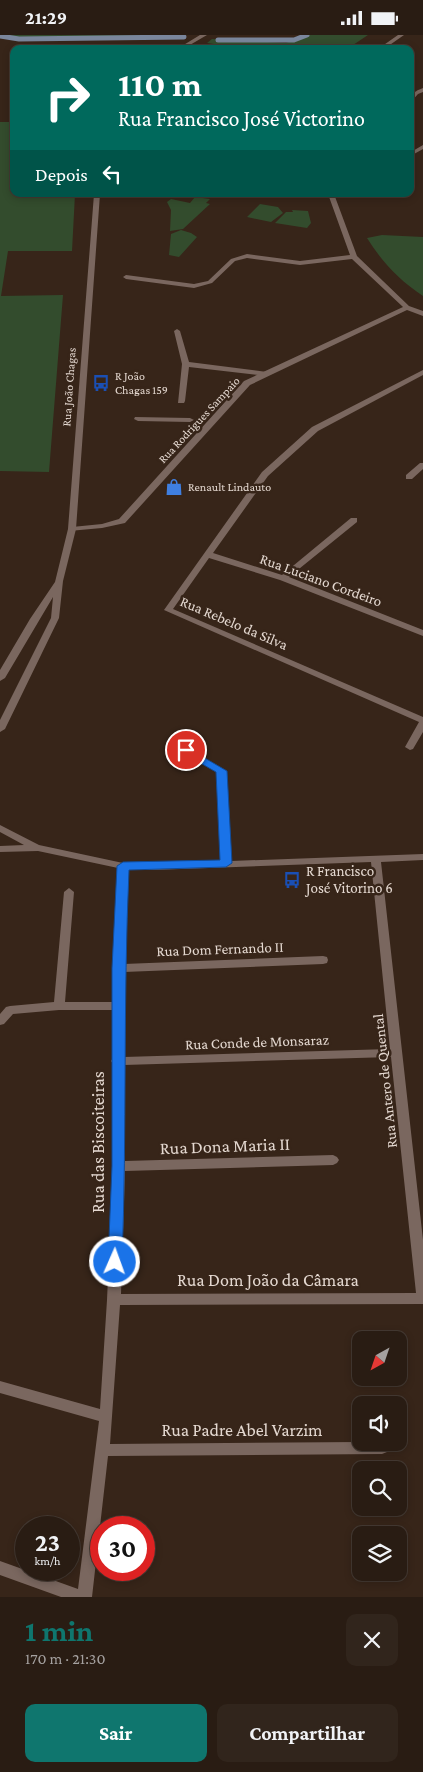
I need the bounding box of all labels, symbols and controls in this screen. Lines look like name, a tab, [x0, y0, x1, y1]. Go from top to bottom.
text: 21:29	[25, 7, 67, 28]
icon: right	[35, 65, 100, 130]
text: 110 m	[118, 65, 202, 104]
text: Rua Francisco José Victorino	[118, 106, 365, 131]
icon: left	[98, 160, 126, 188]
text: Depois	[35, 164, 88, 185]
street label: Rua João Chagas	[59, 347, 79, 427]
place label: R João Chagas 159	[115, 369, 168, 397]
bus stop icon: R João Chagas 159	[91, 373, 111, 393]
street label: Rua Rodrigues Sampaio	[155, 374, 243, 466]
shop icon: Renault Lindauto	[164, 477, 184, 497]
place label: Renault Lindauto	[188, 480, 271, 494]
street label: Rua Luciano Cordeiro	[258, 550, 384, 610]
street label: Rua Rebelo da Silva	[178, 593, 290, 653]
pin	[165, 729, 207, 771]
icon: arrive	[172, 736, 200, 764]
place label: R Francisco José Vitorino 6	[304, 863, 393, 897]
bus stop icon: R Francisco José Vitorino 6	[282, 870, 302, 890]
street label: Rua Dom Fernando II	[156, 939, 284, 959]
street label: Rua Antero de Quental	[370, 1013, 400, 1149]
street label: Rua Conde de Monsaraz	[185, 1031, 329, 1053]
street label: Rua das Biscoiteiras	[88, 1071, 108, 1213]
street label: Rua Dona Maria II	[160, 1134, 290, 1158]
position arrow	[88, 1235, 140, 1287]
street label: Rua Dom João da Câmara	[177, 1270, 359, 1290]
north arrow	[352, 1331, 408, 1386]
map controls	[352, 1331, 407, 1581]
button: sound	[352, 1396, 407, 1451]
street label: Rua Padre Abel Varzim	[161, 1420, 323, 1440]
button: search	[352, 1461, 407, 1516]
speed limit sign: 30	[90, 1516, 155, 1581]
button: layers	[352, 1526, 407, 1581]
text: 23	[35, 1529, 60, 1556]
text: km/h	[35, 1554, 60, 1568]
text: 1 min	[25, 1614, 93, 1647]
button: close	[346, 1614, 398, 1666]
text: 170 m · 21:30	[25, 1650, 105, 1667]
button: Sair	[25, 1704, 207, 1762]
button: Compartilhar	[217, 1704, 398, 1762]

